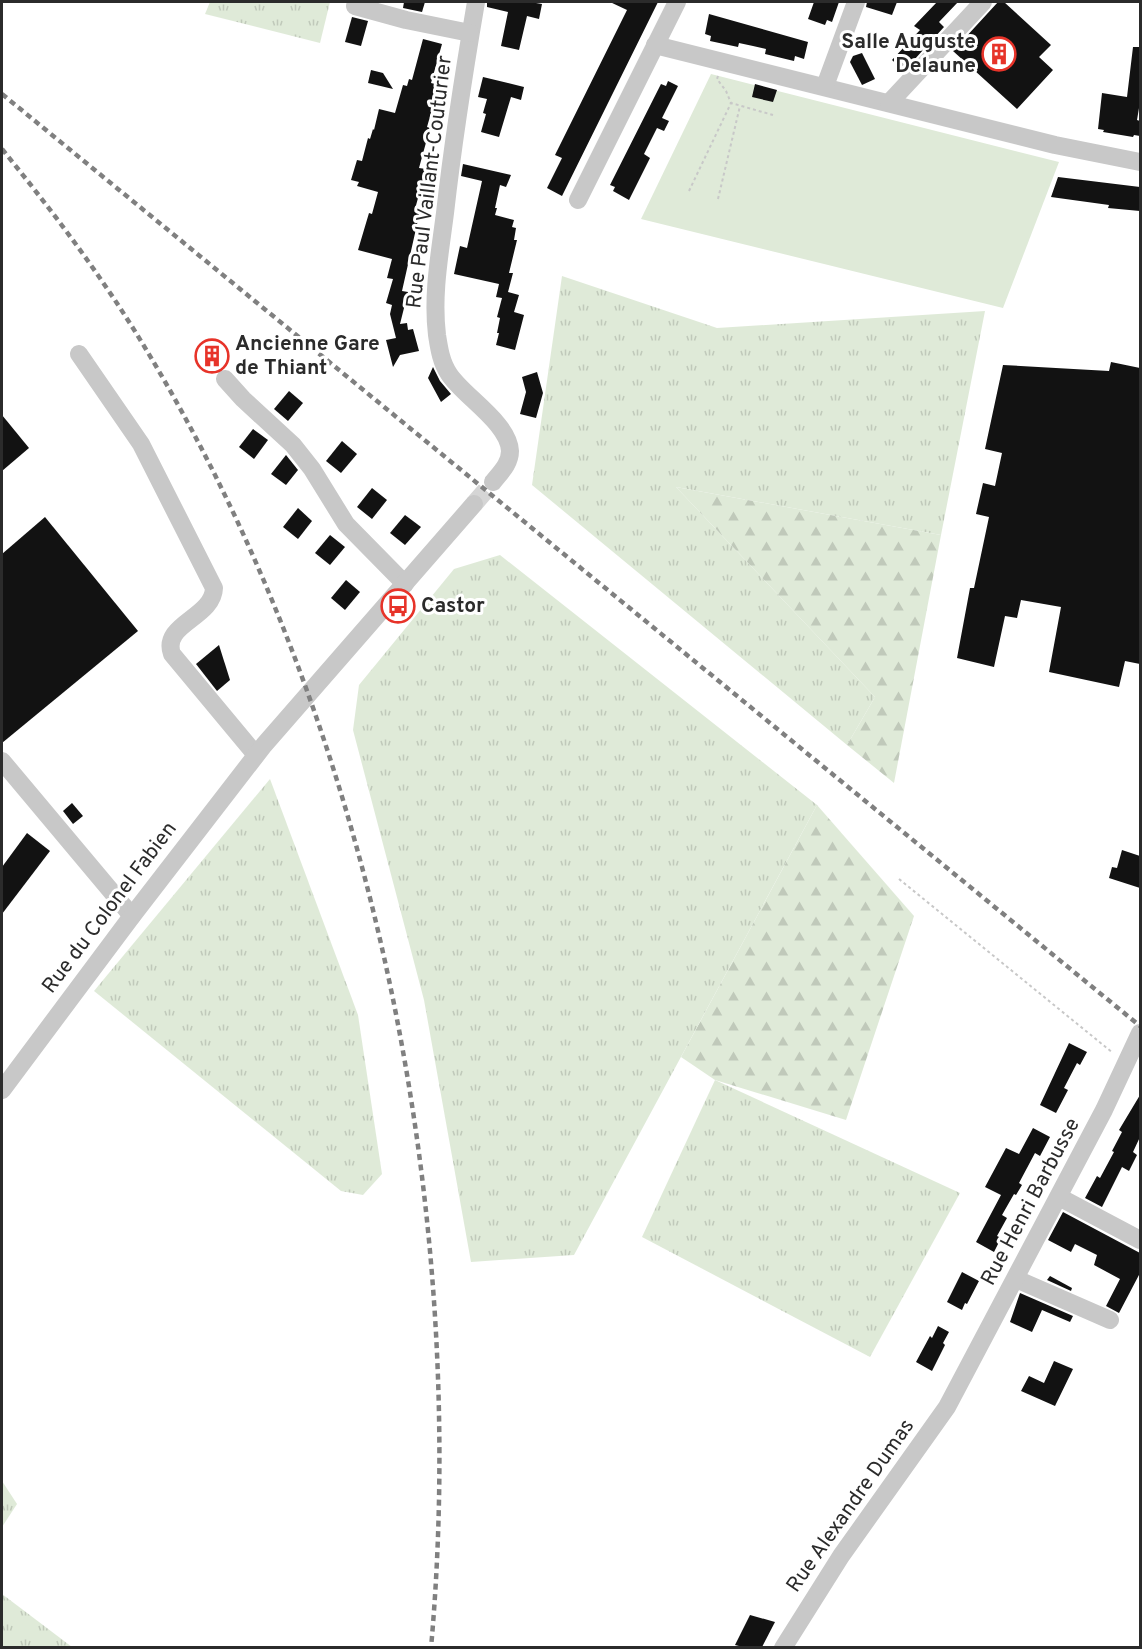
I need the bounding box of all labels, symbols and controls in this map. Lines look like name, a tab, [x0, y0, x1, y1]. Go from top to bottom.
place label: Salle Auguste Delaune	[841, 29, 976, 80]
building icon: Salle Auguste Delaune	[981, 36, 1017, 72]
street label: Rue Paul Vaillant-Couturier	[401, 54, 459, 310]
place label: Ancienne Gare de Thiant	[235, 331, 380, 382]
building icon: Ancienne Gare de Thiant	[194, 338, 230, 374]
bus stop icon: Castor	[380, 588, 416, 624]
place label: Castor	[421, 593, 485, 620]
street label: Rue du Colonel Fabien	[37, 817, 183, 999]
street label: Rue Henri Barbusse	[975, 1114, 1087, 1290]
street label: Rue Alexandre Dumas	[781, 1414, 921, 1598]

